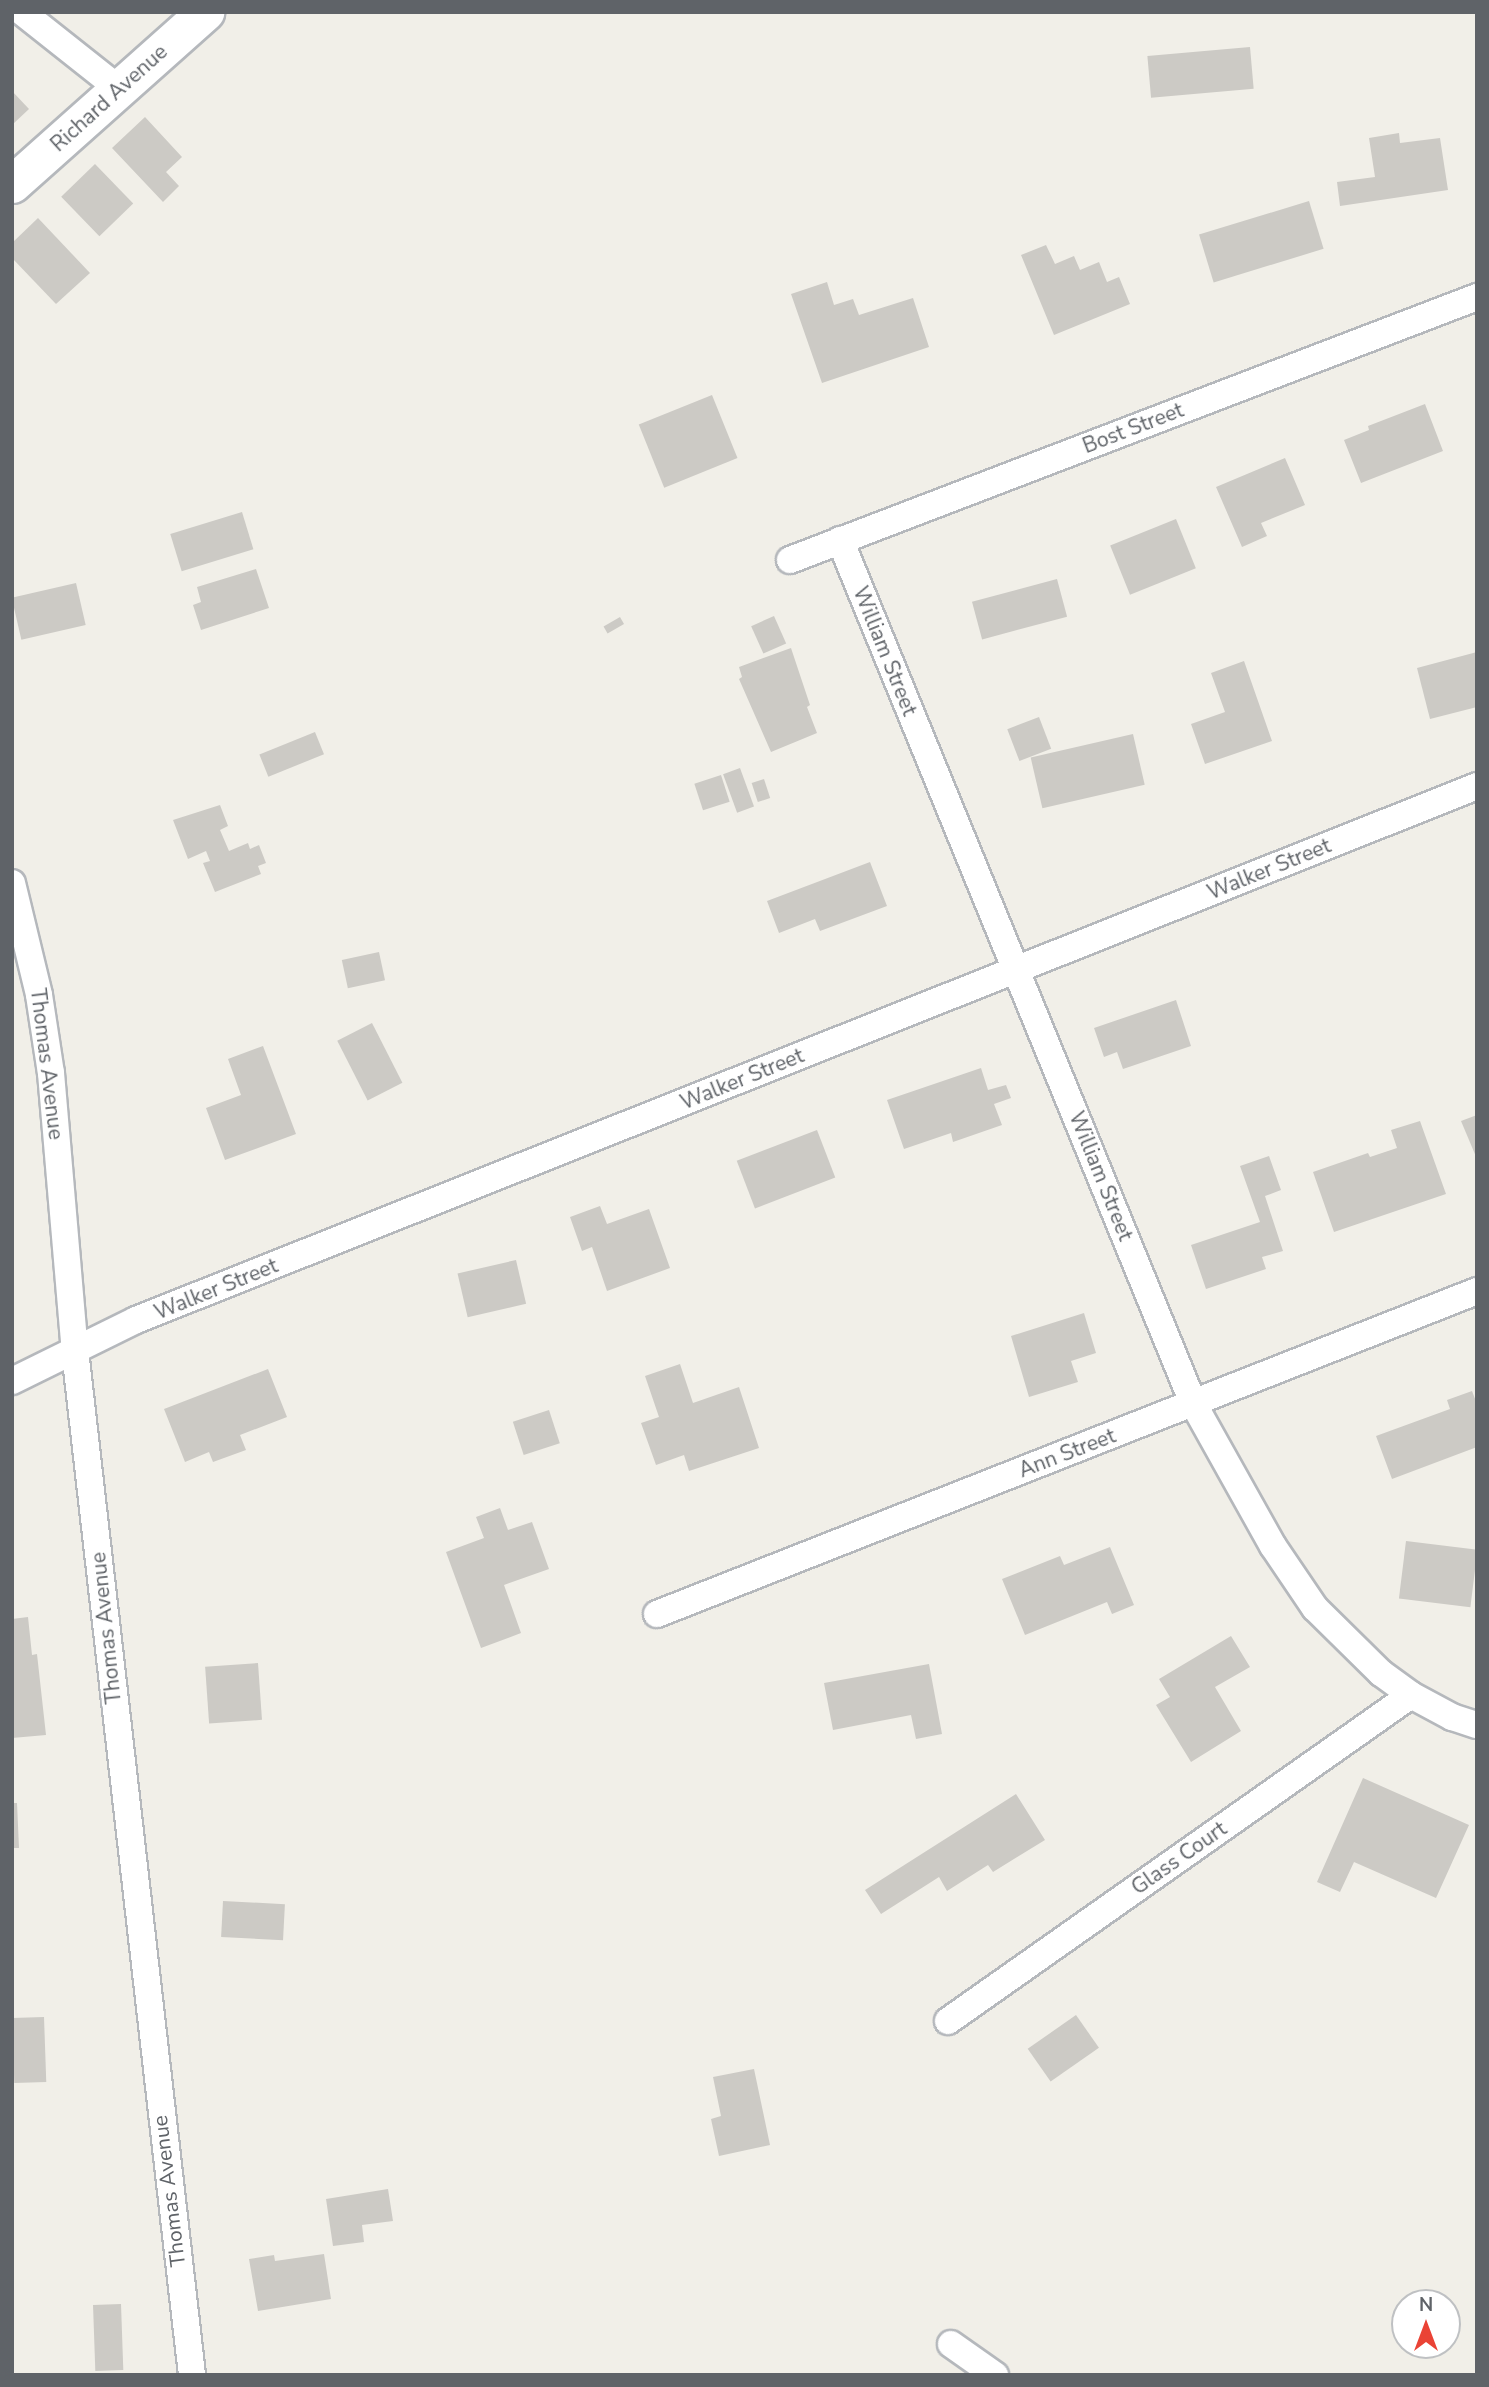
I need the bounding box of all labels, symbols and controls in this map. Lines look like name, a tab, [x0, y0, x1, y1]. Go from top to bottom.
street label: Richard Avenue	[46, 39, 172, 157]
street label: Bost Street	[1079, 397, 1187, 459]
street label: William Street	[848, 583, 922, 719]
street label: Walker Street	[1204, 833, 1334, 905]
street label: Thomas Avenue	[25, 987, 69, 1141]
street label: Walker Street	[677, 1043, 807, 1115]
street label: William Street	[1064, 1108, 1138, 1244]
street label: Walker Street	[151, 1253, 281, 1325]
street label: Ann Street	[1015, 1423, 1119, 1483]
street label: Thomas Avenue	[86, 1551, 126, 1705]
street label: Glass Court	[1127, 1816, 1231, 1900]
street label: Thomas Avenue	[147, 2114, 191, 2268]
north arrow	[1391, 2289, 1461, 2359]
text: N	[1419, 2292, 1433, 2318]

